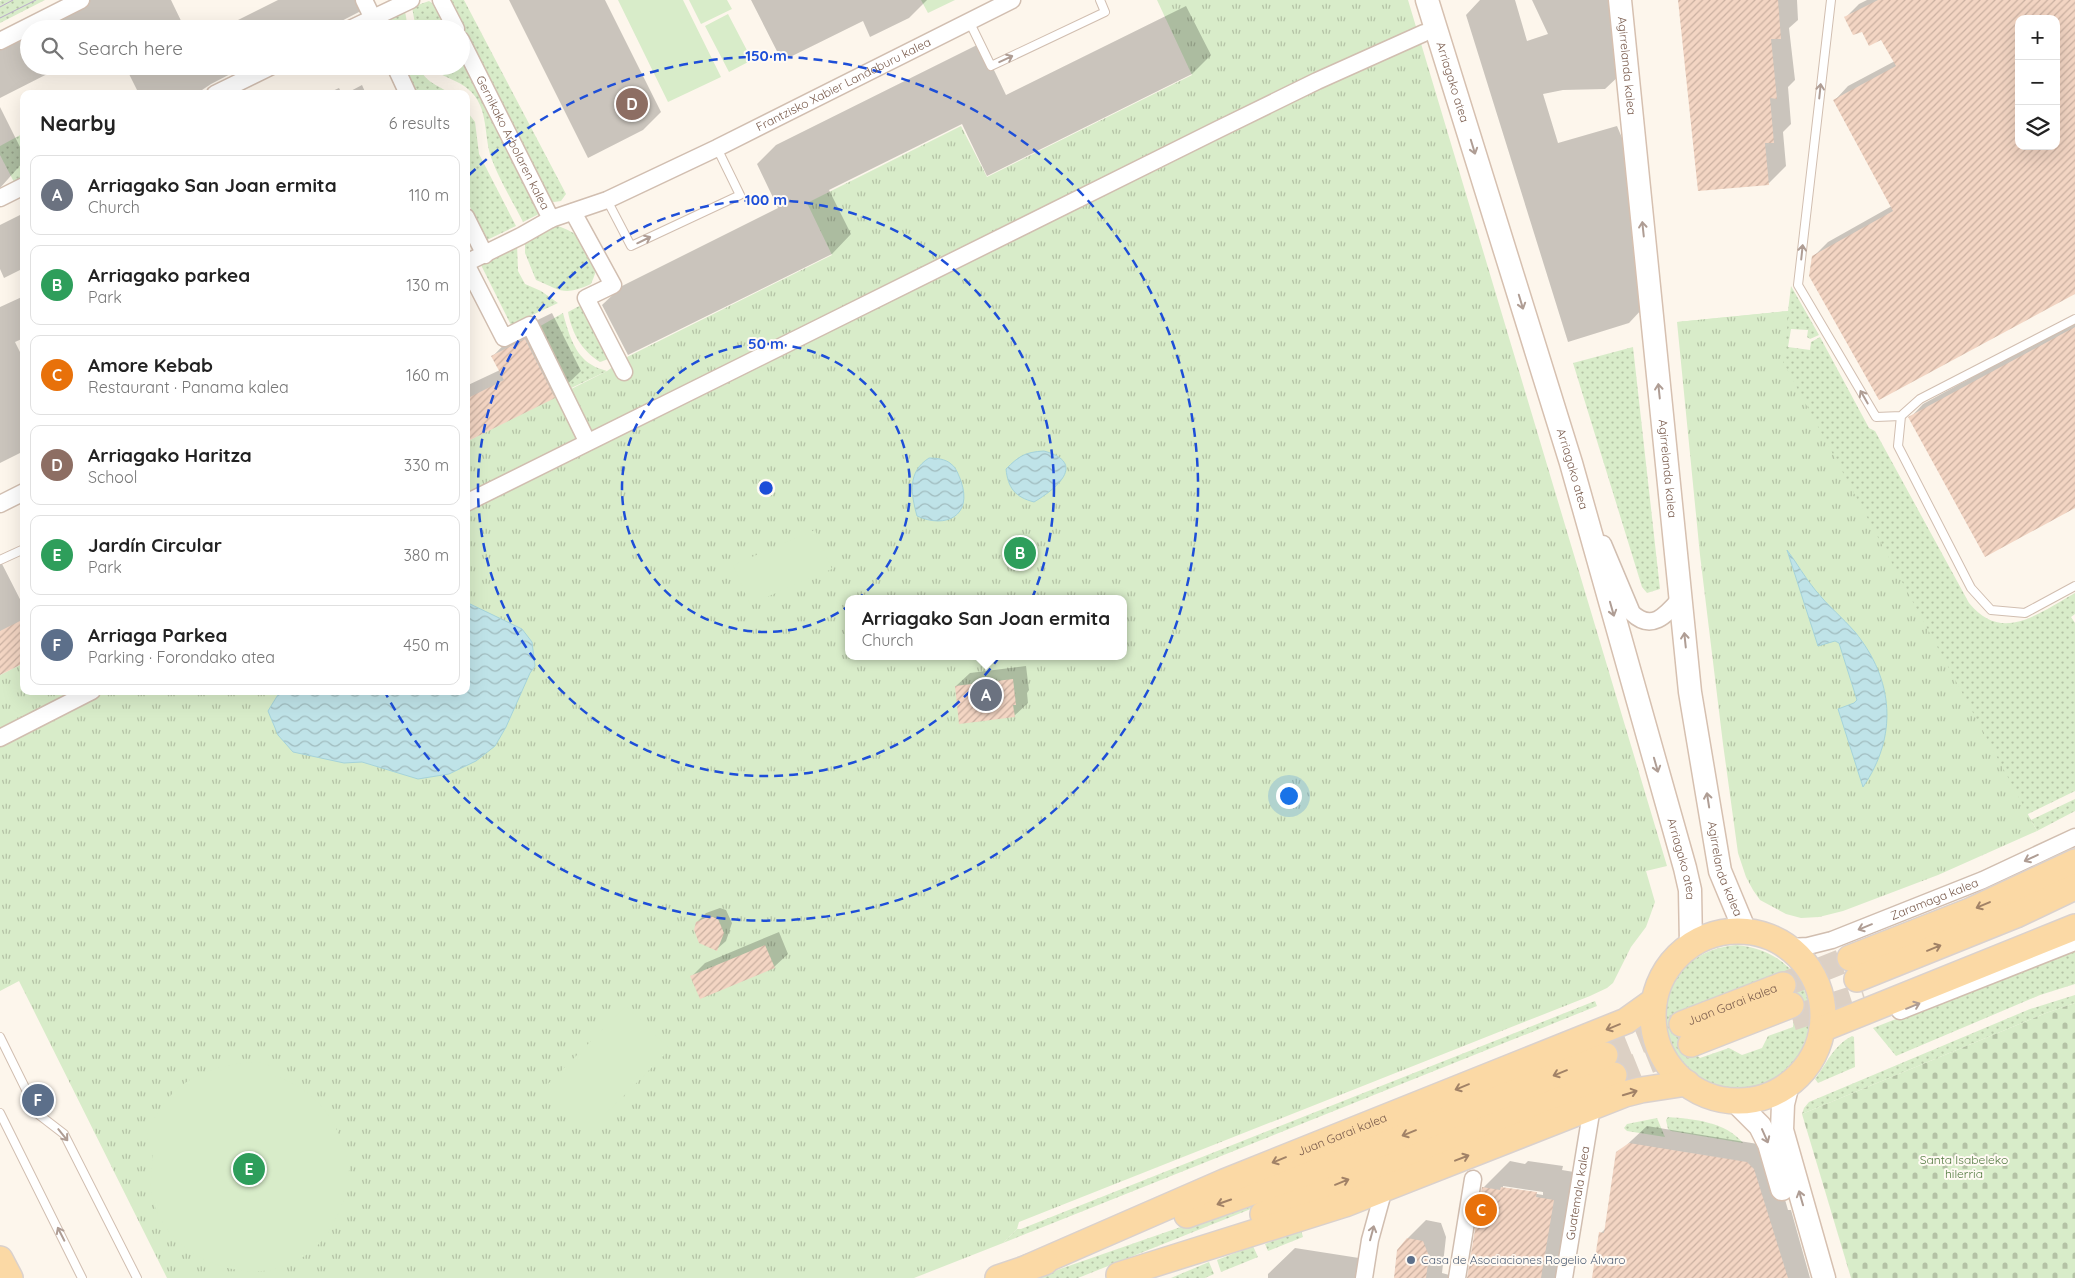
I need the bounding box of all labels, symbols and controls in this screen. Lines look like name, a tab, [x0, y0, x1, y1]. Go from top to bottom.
map controls	[2015, 15, 2060, 150]
button: +	[2015, 15, 2060, 60]
street label: Agirrelanda kalea	[1615, 16, 1640, 116]
search box	[20, 20, 470, 75]
icon: search	[38, 34, 66, 62]
street label: Frantzisko Xabier Landaburu kalea	[753, 34, 933, 134]
text: Search here	[78, 36, 183, 60]
street label: Arriagako atea	[1433, 40, 1473, 124]
text: 150 m	[745, 46, 787, 65]
one-way arrow	[998, 54, 1013, 63]
button: −	[2015, 60, 2060, 105]
street label: Gernikako Arbolaren kalea	[473, 73, 553, 212]
one-way arrow	[1815, 83, 1825, 99]
pin: D	[616, 85, 648, 123]
button: layers	[2015, 105, 2060, 150]
text: Nearby	[40, 110, 116, 136]
text: 6 results	[389, 113, 450, 133]
one-way arrow	[1468, 139, 1478, 155]
text: Arriagako San Joan ermita	[88, 173, 337, 197]
text: A	[52, 185, 62, 205]
text: 110 m	[409, 185, 449, 205]
text: 100 m	[745, 190, 787, 209]
text: Church	[88, 197, 140, 217]
one-way arrow	[1638, 222, 1648, 238]
one-way arrow	[636, 235, 651, 245]
one-way arrow	[1797, 245, 1807, 261]
text: Arriagako parkea	[88, 263, 250, 287]
text: B	[52, 275, 62, 295]
text: 130 m	[406, 275, 449, 295]
text: Park	[88, 287, 122, 307]
one-way arrow	[1517, 294, 1526, 309]
text: 50 m	[748, 334, 784, 353]
text: Amore Kebab	[88, 353, 213, 377]
text: C	[52, 365, 62, 385]
text: 160 m	[406, 365, 449, 385]
text: Restaurant · Panama kalea	[88, 377, 289, 397]
one-way arrow	[1654, 383, 1664, 399]
one-way arrow	[1858, 390, 1868, 404]
street label: Agirrelanda kalea	[1655, 419, 1680, 518]
street label: Arriagako atea	[1554, 427, 1592, 511]
text: Arriagako Haritza	[88, 443, 252, 467]
text: D	[51, 455, 63, 475]
text: 330 m	[404, 455, 449, 475]
text: School	[88, 467, 137, 487]
centre of rings	[757, 479, 775, 497]
text: Jardín Circular	[88, 533, 222, 557]
pin: B	[1004, 534, 1036, 572]
text: E	[52, 545, 62, 565]
text: 380 m	[403, 545, 449, 565]
text: Park	[88, 557, 122, 577]
popup	[845, 595, 1127, 660]
one-way arrow	[1608, 600, 1618, 616]
text: Arriagako San Joan ermita	[862, 606, 1110, 630]
text: Arriaga Parkea	[88, 623, 227, 647]
text: Church	[862, 630, 914, 650]
one-way arrow	[1680, 632, 1690, 648]
text: F	[53, 635, 62, 655]
text: 450 m	[403, 635, 449, 655]
text: Parking · Forondako atea	[88, 647, 275, 667]
pin: A	[970, 676, 1002, 714]
one-way arrow	[1652, 757, 1662, 773]
your location	[1276, 783, 1302, 809]
one-way arrow	[1702, 793, 1712, 809]
street label: Arriagako atea	[1664, 816, 1698, 900]
street label: Agirrelanda kalea	[1705, 820, 1746, 918]
one-way arrow	[2024, 854, 2039, 864]
street label: Zaramaga kalea	[1888, 875, 1980, 923]
one-way arrow	[1976, 901, 1991, 911]
one-way arrow	[1858, 923, 1873, 932]
one-way arrow	[1926, 943, 1942, 952]
street label: Juan Garai kalea	[1685, 980, 1779, 1028]
one-way arrow	[1905, 1000, 1920, 1010]
one-way arrow	[1606, 1022, 1621, 1032]
one-way arrow	[1553, 1069, 1568, 1078]
pin: F	[22, 1081, 54, 1119]
one-way arrow	[1455, 1083, 1470, 1092]
one-way arrow	[1621, 1088, 1637, 1098]
street label: Juan Garai kalea	[1295, 1110, 1389, 1159]
one-way arrow	[1761, 1128, 1771, 1143]
one-way arrow	[57, 1129, 68, 1142]
one-way arrow	[1401, 1129, 1417, 1138]
street label: Guatemala kalea	[1562, 1145, 1592, 1241]
pin: E	[233, 1150, 265, 1188]
park label: Santa Isabeleko hilerria	[1920, 1152, 2008, 1181]
one-way arrow	[1454, 1153, 1469, 1162]
one-way arrow	[1272, 1156, 1287, 1166]
one-way arrow	[1334, 1177, 1349, 1187]
one-way arrow	[1795, 1190, 1805, 1206]
pin: C	[1465, 1191, 1497, 1229]
one-way arrow	[1216, 1198, 1232, 1207]
one-way arrow	[1367, 1225, 1377, 1241]
one-way arrow	[55, 1227, 65, 1242]
place label: Casa de Asociaciones Rogelio Álvaro	[1421, 1252, 1626, 1267]
marker: Casa de Asociaciones Rogelio Álvaro	[1405, 1254, 1417, 1266]

